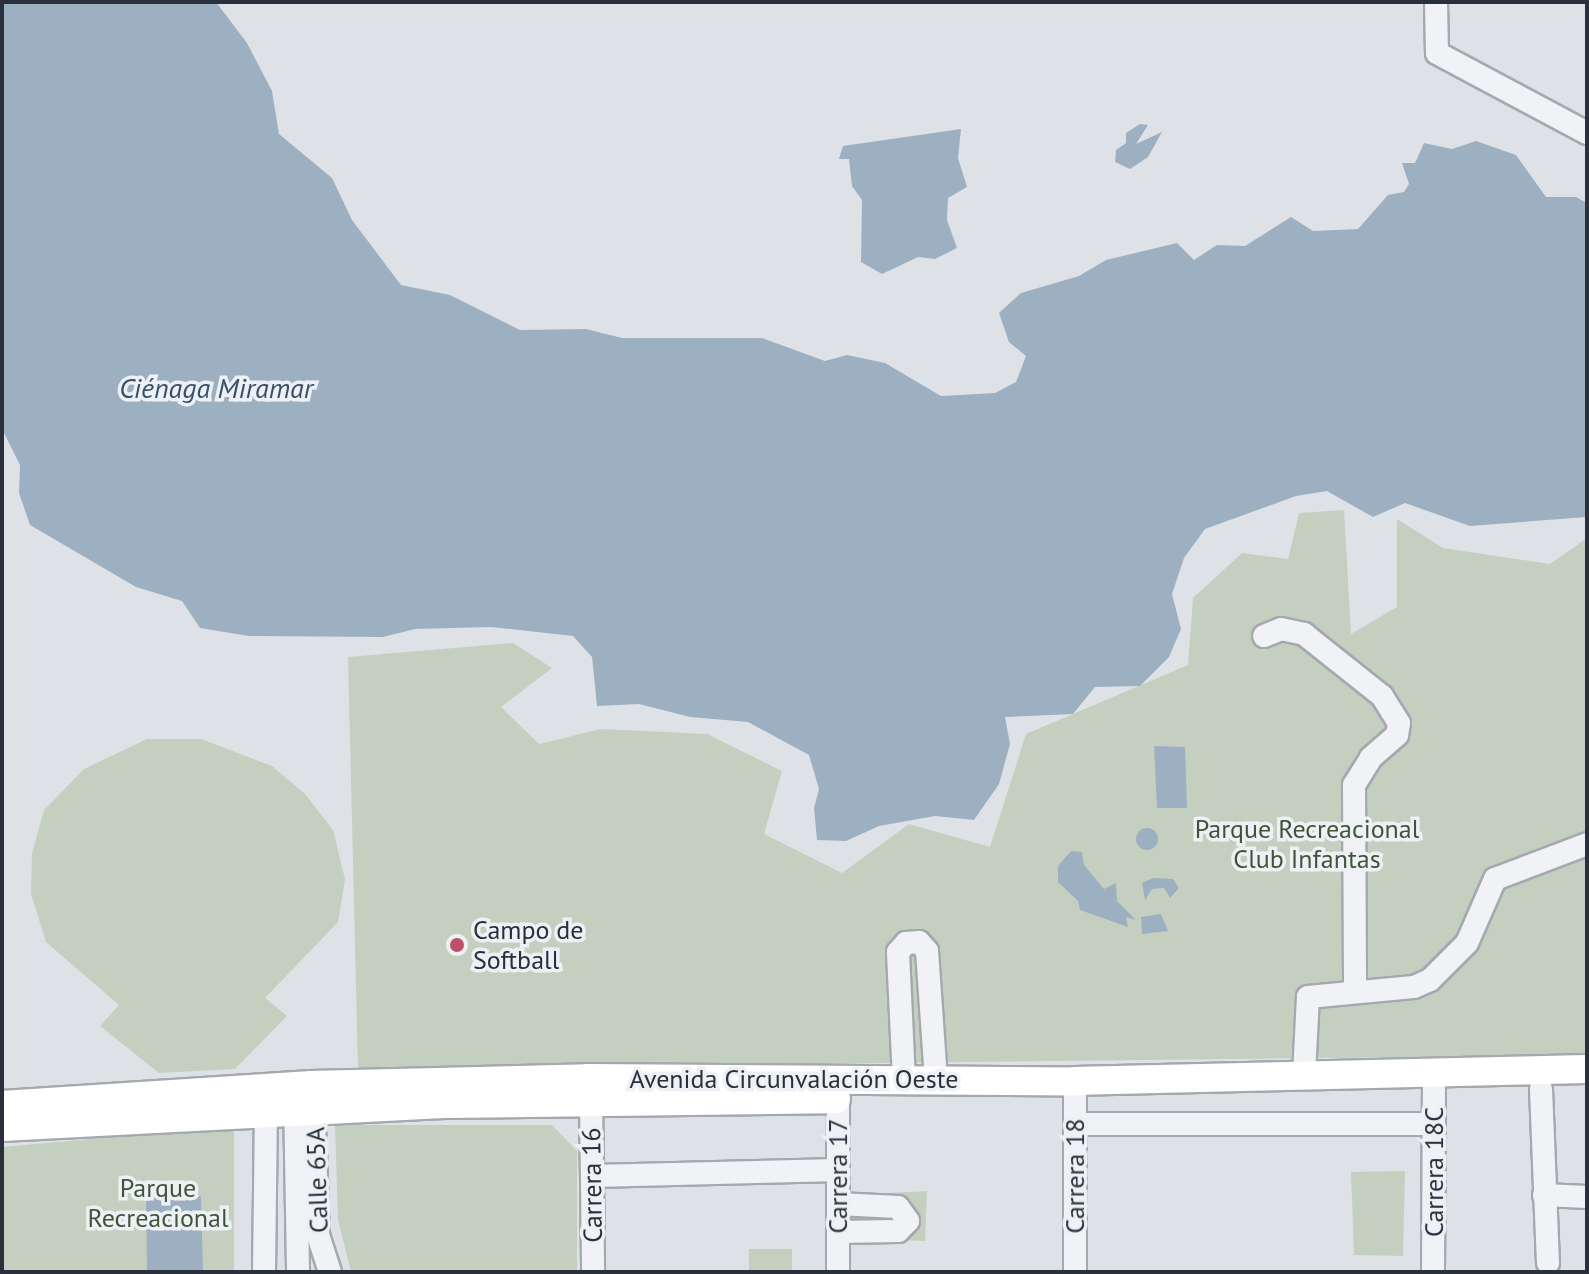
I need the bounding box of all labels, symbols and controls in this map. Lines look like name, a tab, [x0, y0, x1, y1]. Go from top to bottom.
water label: Ciénaga Miramar	[119, 371, 313, 405]
park label: Parque Recreacional Club Infantas	[1195, 813, 1419, 874]
place label: Campo de Softball	[473, 914, 584, 976]
marker: Campo de Softball	[448, 936, 466, 954]
street label: Avenida Circunvalación Oeste	[630, 1063, 958, 1095]
street label: Carrera 18C	[1418, 1107, 1450, 1237]
street label: Carrera 17	[822, 1118, 854, 1234]
street label: Carrera 18	[1059, 1118, 1091, 1234]
street label: Calle 65A	[300, 1126, 334, 1234]
street label: Carrera 16	[575, 1127, 609, 1243]
park label: Parque Recreacional	[87, 1172, 229, 1234]

